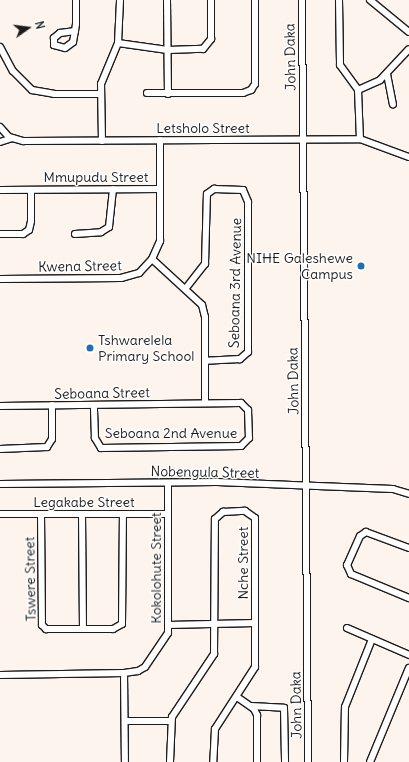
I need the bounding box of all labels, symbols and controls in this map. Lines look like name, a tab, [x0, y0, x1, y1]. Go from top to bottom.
north arrow	[8, 8, 48, 48]
text: N	[32, 20, 47, 30]
street label: John Daka	[281, 23, 299, 91]
street label: Letsholo Street	[156, 120, 250, 136]
street label: Mmupudu Street	[44, 169, 148, 185]
street label: Seboana 3rd Avenue	[225, 218, 245, 348]
place label: NIHE Galeshewe Campus	[246, 250, 353, 282]
street label: Kwena Street	[38, 257, 122, 275]
marker: NIHE Galeshewe Campus	[356, 261, 366, 271]
place label: Tshwarelela Primary School	[98, 332, 194, 364]
marker: Tshwarelela Primary School	[85, 343, 95, 353]
street label: John Daka	[284, 347, 302, 415]
street label: Seboana Street	[54, 384, 150, 402]
street label: Seboana 2nd Avenue	[105, 425, 237, 441]
street label: Nobengula Street	[151, 463, 259, 481]
street label: Legakabe Street	[33, 494, 135, 510]
street label: Kokolohute Street	[148, 512, 164, 624]
street label: Nche Street	[235, 527, 251, 599]
street label: Tswere Street	[21, 536, 39, 622]
street label: John Daka	[287, 671, 305, 739]

